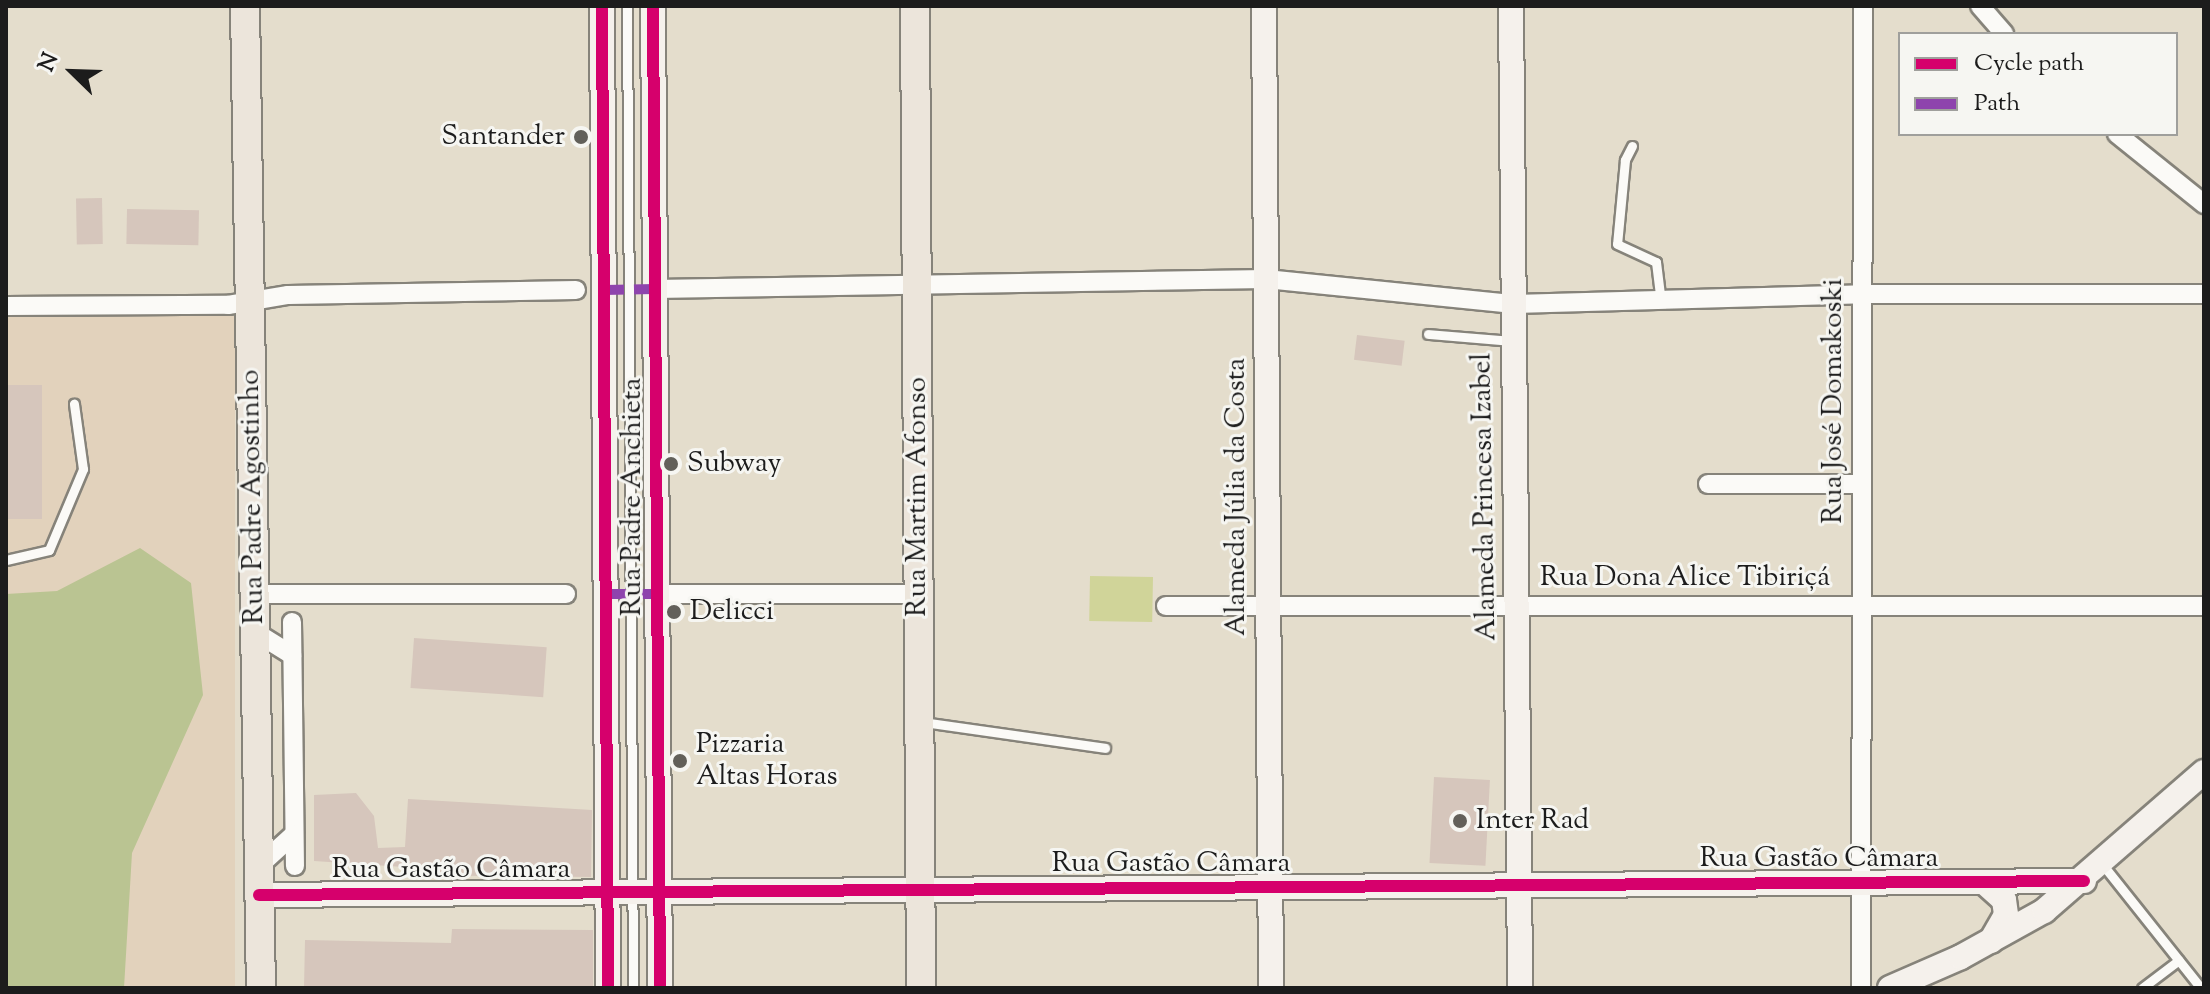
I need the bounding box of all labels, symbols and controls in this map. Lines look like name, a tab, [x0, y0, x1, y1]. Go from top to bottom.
north arrow	[32, 32, 112, 112]
legend	[1898, 32, 2178, 136]
text: Cycle path	[1974, 47, 2084, 81]
text: N	[32, 48, 68, 77]
text: Path	[1974, 87, 2020, 121]
place label: Santander	[441, 120, 565, 154]
marker: Santander	[572, 128, 590, 146]
street label: Rua José Domakoski	[1817, 278, 1851, 524]
street label: Alameda Princesa Izabel	[1466, 353, 1504, 641]
street label: Alameda Júlia da Costa	[1220, 358, 1254, 636]
street label: Rua Padre Agostinho	[234, 369, 272, 625]
street label: Rua Martim Afonso	[901, 377, 935, 617]
street label: Rua Padre Anchieta	[616, 378, 650, 616]
place label: Subway	[687, 447, 781, 481]
marker: Subway	[662, 455, 680, 473]
street label: Rua Dona Alice Tibiriçá	[1540, 561, 1830, 595]
place label: Delicci	[690, 595, 774, 629]
marker: Delicci	[665, 603, 683, 621]
place label: Pizzaria Altas Horas	[696, 728, 838, 794]
marker: Pizzaria Altas Horas	[671, 752, 689, 770]
place label: Inter Rad	[1476, 804, 1589, 838]
marker: Inter Rad	[1451, 812, 1469, 830]
street label: Rua Gastão Câmara	[1700, 842, 1938, 876]
street label: Rua Gastão Câmara	[1052, 847, 1290, 881]
street label: Rua Gastão Câmara	[332, 853, 570, 887]

